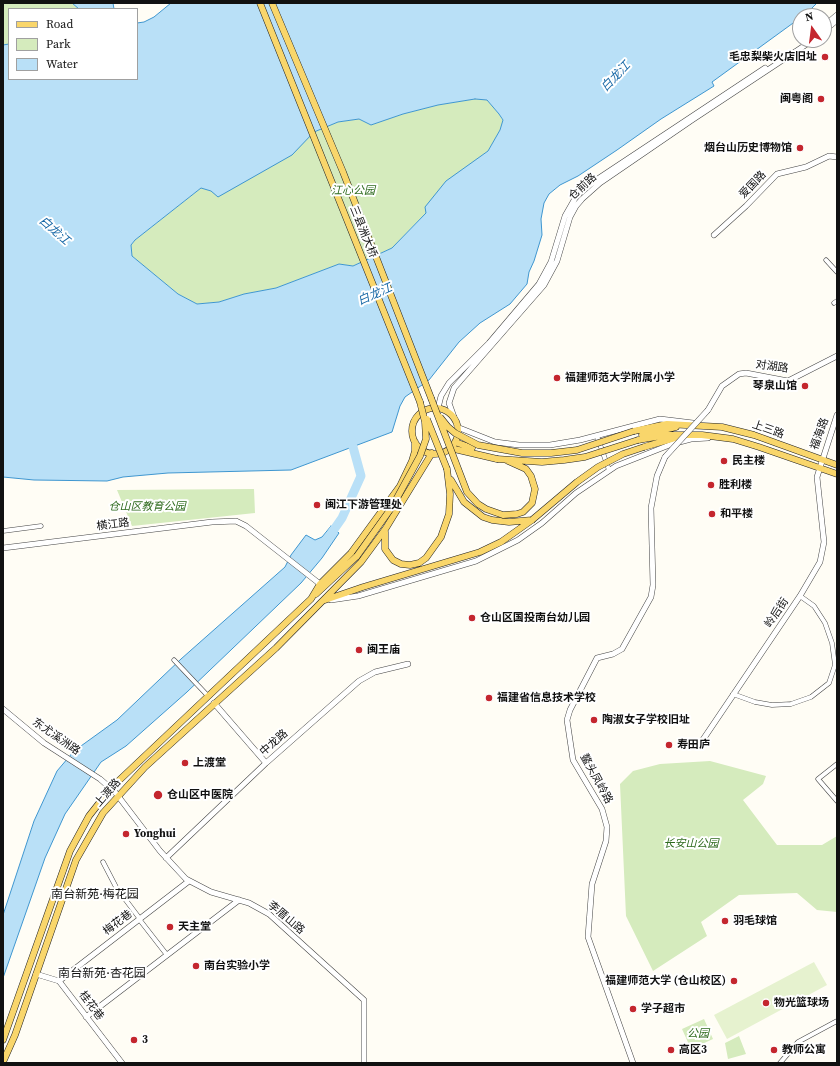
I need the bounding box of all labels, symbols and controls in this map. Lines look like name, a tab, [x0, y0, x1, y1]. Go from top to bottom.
legend	[8, 8, 138, 80]
north arrow	[792, 8, 832, 48]
text: N	[804, 9, 815, 25]
text: Road	[46, 16, 73, 32]
text: Park	[46, 36, 71, 52]
place label: 毛忠梨柴火店旧址	[729, 50, 817, 64]
marker: 毛忠梨柴火店旧址	[820, 52, 830, 62]
text: Water	[46, 56, 78, 72]
water label: 白龙江	[598, 59, 634, 95]
place label: 闽粤阁	[780, 92, 813, 106]
marker: 闽粤阁	[816, 94, 826, 104]
place label: 烟台山历史博物馆	[704, 141, 792, 155]
marker: 烟台山历史博物馆	[795, 143, 805, 153]
street label: 爱国路	[737, 169, 769, 201]
street label: 仓前路	[566, 171, 600, 203]
park label: 江心公园	[331, 184, 375, 198]
street label: 三县洲大桥	[347, 204, 379, 260]
water label: 白龙江	[36, 214, 72, 248]
water label: 白龙江	[356, 281, 394, 309]
street label: 对湖路	[755, 358, 789, 376]
place label: 福建师范大学附属小学	[565, 371, 675, 385]
marker: 福建师范大学附属小学	[552, 373, 562, 383]
place label: 琴泉山馆	[753, 379, 797, 393]
marker: 琴泉山馆	[800, 381, 810, 391]
street label: 福海路	[808, 416, 832, 452]
street label: 上三路	[750, 418, 786, 442]
place label: 民主楼	[732, 454, 765, 468]
marker: 民主楼	[719, 456, 729, 466]
place label: 胜利楼	[719, 478, 752, 492]
marker: 胜利楼	[706, 480, 716, 490]
place label: 闽江下游管理处	[325, 498, 402, 512]
park label: 仓山区教育公园	[109, 500, 185, 514]
marker: 闽江下游管理处	[312, 500, 322, 510]
place label: 和平楼	[720, 507, 753, 521]
marker: 和平楼	[707, 509, 717, 519]
street label: 横江路	[96, 516, 130, 534]
street label: 岭后街	[762, 596, 792, 630]
place label: 仓山区国投南台幼儿园	[480, 611, 590, 625]
marker: 仓山区国投南台幼儿园	[467, 613, 477, 623]
place label: 闽王庙	[367, 643, 400, 657]
marker: 闽王庙	[354, 645, 364, 655]
place label: 福建省信息技术学校	[497, 691, 596, 705]
marker: 福建省信息技术学校	[484, 693, 494, 703]
place label: 陶淑女子学校旧址	[602, 713, 690, 727]
marker: 陶淑女子学校旧址	[589, 715, 599, 725]
street label: 东尤溪洲路	[30, 716, 82, 758]
street label: 中龙路	[257, 727, 291, 759]
place label: 寿田庐	[677, 738, 710, 752]
marker: 寿田庐	[664, 740, 674, 750]
street label: 鳌头凤岭路	[577, 752, 615, 806]
place label: 上渡堂	[193, 756, 226, 770]
marker: 上渡堂	[180, 758, 190, 768]
street label: 上渡路	[92, 776, 124, 810]
place label: 仓山区中医院	[167, 788, 233, 802]
marker: 仓山区中医院	[152, 789, 164, 801]
place label: Yonghui	[134, 827, 176, 841]
marker: Yonghui	[121, 829, 131, 839]
park label: 长安山公园	[664, 837, 718, 851]
district label: 南台新苑·梅花园	[51, 888, 139, 902]
street label: 李厝山路	[265, 899, 307, 937]
street label: 梅花巷	[101, 908, 135, 938]
place label: 羽毛球馆	[733, 914, 777, 928]
marker: 羽毛球馆	[720, 916, 730, 926]
place label: 天主堂	[178, 920, 211, 934]
marker: 天主堂	[165, 922, 175, 932]
place label: 南台实验小学	[204, 959, 270, 973]
marker: 南台实验小学	[191, 961, 201, 971]
district label: 南台新苑·杏花园	[58, 967, 146, 981]
place label: 福建师范大学 (仓山校区)	[605, 974, 726, 988]
marker: 福建师范大学 (仓山校区)	[729, 976, 739, 986]
street label: 桂花巷	[76, 989, 106, 1023]
place label: 物光篮球场	[774, 996, 829, 1010]
marker: 物光篮球场	[761, 998, 771, 1008]
place label: 学子超市	[641, 1002, 685, 1016]
marker: 学子超市	[628, 1004, 638, 1014]
park label: 公园	[687, 1027, 709, 1041]
place label: 3	[142, 1033, 148, 1047]
marker: 3	[129, 1035, 139, 1045]
place label: 高区3	[679, 1043, 707, 1057]
place label: 教师公寓	[782, 1043, 826, 1057]
marker: 高区3	[666, 1045, 676, 1055]
marker: 教师公寓	[769, 1045, 779, 1055]

